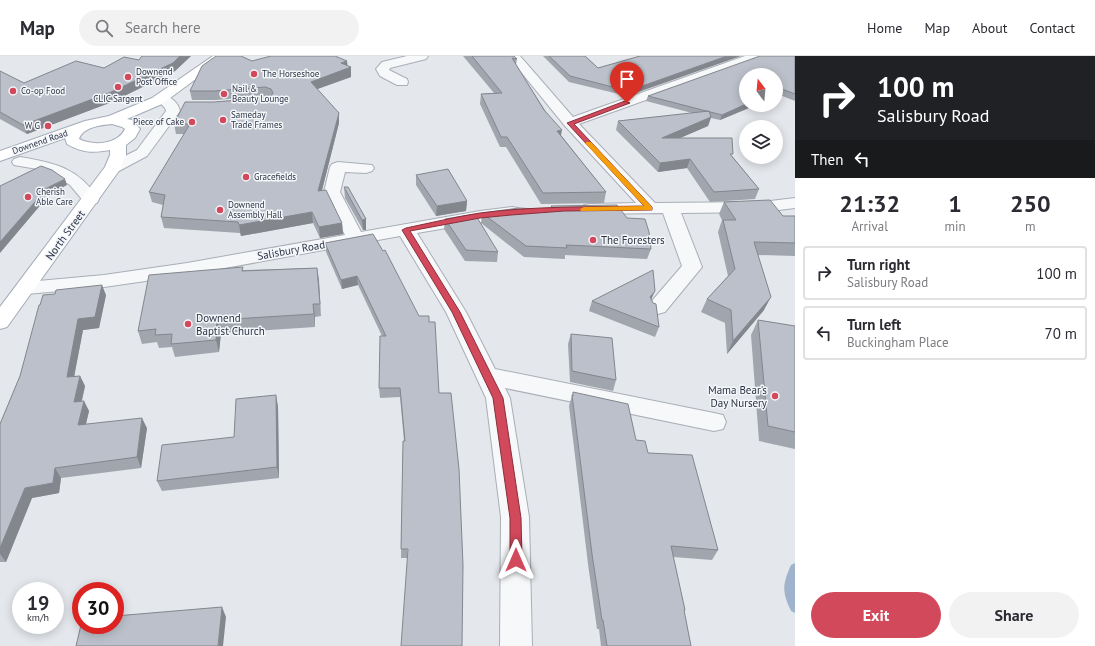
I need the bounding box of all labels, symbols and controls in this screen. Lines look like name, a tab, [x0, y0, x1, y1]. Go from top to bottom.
search box	[79, 10, 359, 46]
text: Map	[20, 16, 55, 40]
icon: search	[93, 17, 115, 39]
text: Search here	[125, 18, 201, 37]
text: Home	[867, 19, 902, 37]
text: Map	[924, 19, 950, 37]
text: About	[972, 19, 1008, 37]
text: Contact	[1030, 19, 1075, 37]
pin	[610, 62, 644, 103]
place label: Downend Post Office	[136, 66, 178, 87]
place label: The Horseshoe	[262, 68, 320, 79]
icon: arrive	[616, 68, 638, 90]
north arrow	[739, 68, 783, 112]
map controls	[739, 68, 783, 164]
text: 100 m	[877, 68, 954, 105]
marker: The Horseshoe	[249, 69, 259, 79]
marker: Downend Post Office	[123, 72, 133, 82]
icon: right	[811, 72, 863, 124]
marker: CLIC Sargent	[113, 82, 123, 92]
place label: Nail & Beauty Lounge	[232, 83, 289, 104]
place label: Co-op Food	[21, 85, 65, 96]
marker: Co-op Food	[8, 86, 18, 96]
marker: Nail & Beauty Lounge	[219, 89, 229, 99]
place label: CLIC Sargent	[93, 93, 143, 104]
text: Salisbury Road	[877, 104, 989, 127]
place label: Sameday Trade Frames	[231, 109, 282, 130]
marker: Sameday Trade Frames	[218, 115, 228, 125]
place label: Piece of Cake	[133, 116, 184, 127]
marker: Piece of Cake	[187, 117, 197, 127]
place label: W G	[25, 120, 40, 131]
button: layers	[739, 120, 783, 164]
marker: W G	[43, 121, 53, 131]
street label: Downend Road	[11, 127, 69, 156]
icon: left	[851, 148, 873, 170]
text: Then	[811, 150, 843, 169]
place label: Gracefields	[254, 171, 296, 182]
marker: Gracefields	[241, 172, 251, 182]
place label: Cherish Able Care	[36, 186, 73, 207]
text: 21:32	[839, 188, 900, 219]
text: 1	[948, 188, 962, 219]
text: 250	[1010, 188, 1051, 219]
marker: Cherish Able Care	[23, 192, 33, 202]
place label: Downend Assembly Hall	[228, 199, 283, 220]
marker: Downend Assembly Hall	[215, 205, 225, 215]
street label: North Street	[42, 207, 88, 263]
text: Arrival	[852, 218, 888, 235]
text: min	[944, 218, 966, 235]
text: m	[1025, 218, 1036, 235]
place label: The Foresters	[601, 233, 665, 247]
marker: The Foresters	[588, 235, 598, 245]
street label: Salisbury Road	[256, 237, 326, 263]
text: Turn right	[847, 255, 910, 274]
icon: right	[813, 262, 835, 284]
text: 100 m	[1036, 264, 1077, 283]
text: Salisbury Road	[847, 274, 928, 291]
place label: Downend Baptist Church	[196, 311, 265, 338]
text: Turn left	[847, 315, 901, 334]
marker: Downend Baptist Church	[183, 319, 193, 329]
icon: left	[813, 322, 835, 344]
text: 70 m	[1044, 324, 1077, 343]
text: Buckingham Place	[847, 334, 949, 351]
place label: Mama Bear's Day Nursery	[708, 383, 768, 410]
marker: Mama Bear's Day Nursery	[770, 391, 780, 401]
position arrow	[495, 539, 537, 581]
speed limit sign: 30	[72, 582, 124, 634]
text: 19	[27, 590, 49, 616]
button: Exit	[811, 592, 941, 638]
button: Share	[949, 592, 1079, 638]
text: km/h	[27, 611, 49, 624]

